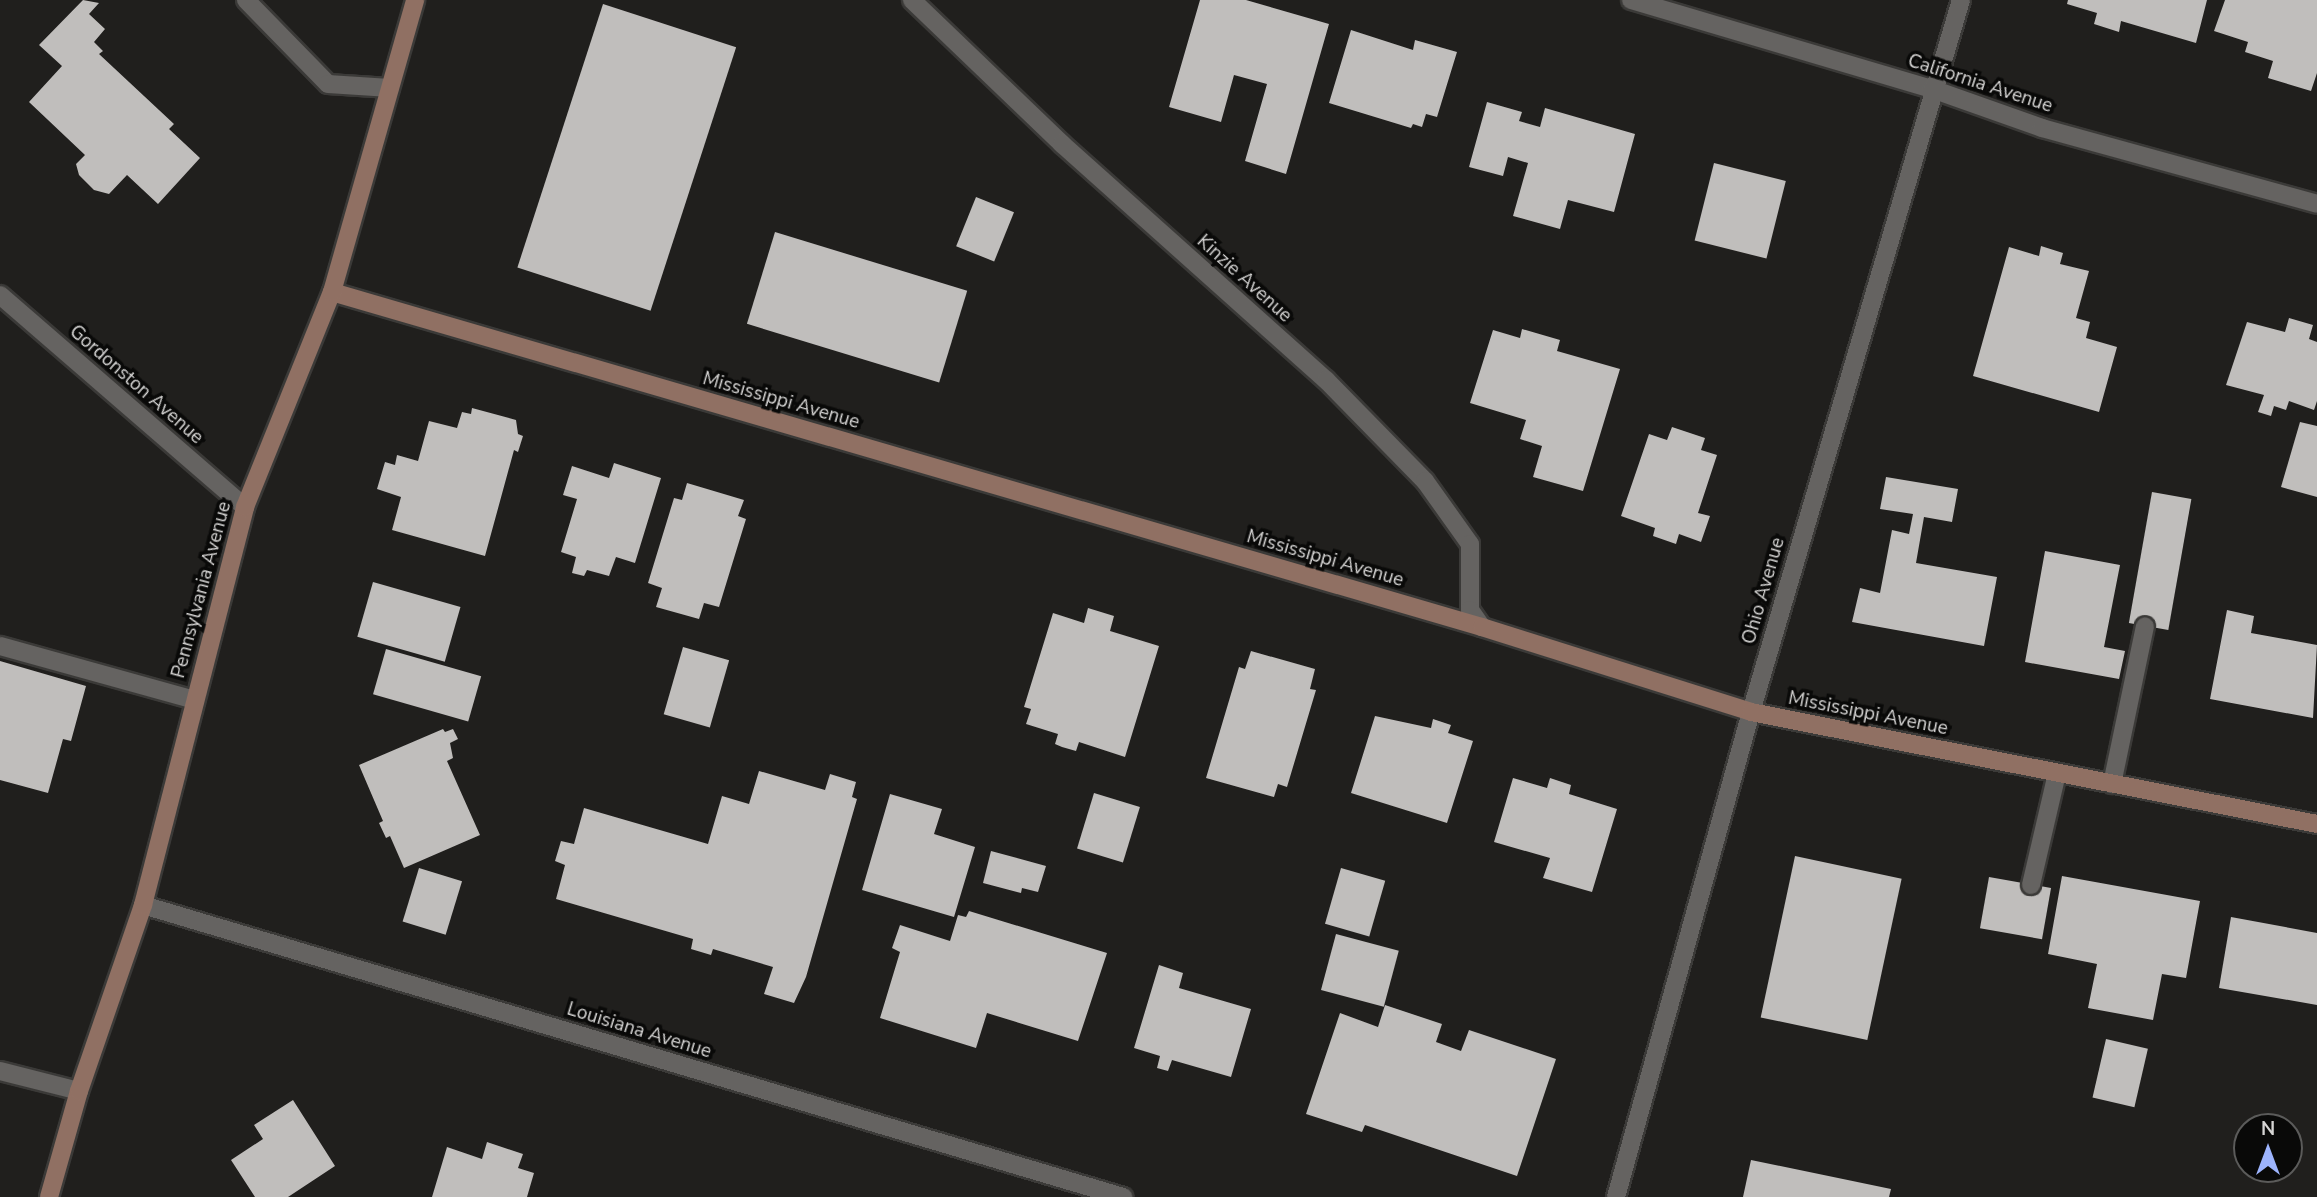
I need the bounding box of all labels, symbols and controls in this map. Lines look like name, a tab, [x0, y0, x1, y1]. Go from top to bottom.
street label: California Avenue	[1905, 50, 2055, 118]
street label: Kinzie Avenue	[1192, 230, 1296, 328]
street label: Gordonston Avenue	[64, 321, 208, 449]
street label: Mississippi Avenue	[700, 368, 862, 434]
street label: Pennsylvania Avenue	[167, 499, 237, 681]
street label: Mississippi Avenue	[1244, 526, 1406, 592]
street label: Ohio Avenue	[1738, 535, 1790, 647]
street label: Mississippi Avenue	[1786, 687, 1950, 741]
street label: Louisiana Avenue	[564, 998, 714, 1064]
north arrow	[2233, 1113, 2303, 1183]
text: N	[2261, 1116, 2275, 1142]

